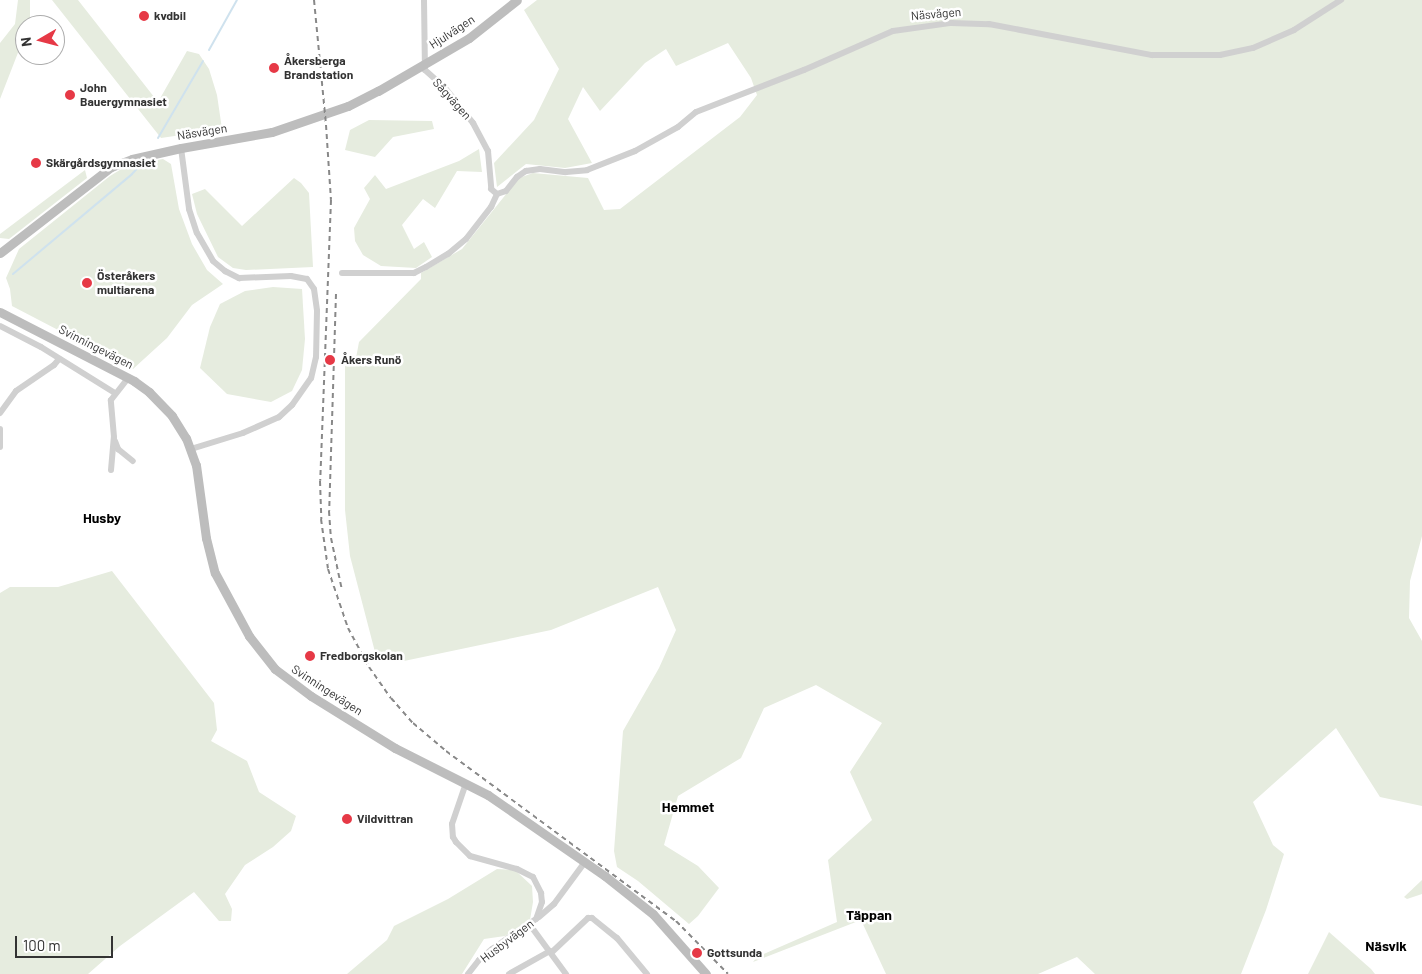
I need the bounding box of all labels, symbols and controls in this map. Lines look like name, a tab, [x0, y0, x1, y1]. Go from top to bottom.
street label: Näsvägen	[910, 5, 962, 23]
place label: kvdbil	[154, 9, 186, 23]
marker: kvdbil	[138, 10, 150, 22]
street label: Hjulvägen	[427, 12, 477, 52]
north arrow	[15, 15, 65, 65]
text: N	[17, 36, 35, 48]
place label: Åkersberga Brandstation	[284, 54, 353, 82]
marker: Åkersberga Brandstation	[268, 62, 280, 74]
street label: Sågvägen	[430, 75, 474, 123]
place label: John Bauergymnasiet	[80, 81, 167, 109]
marker: John Bauergymnasiet	[64, 89, 76, 101]
street label: Näsvägen	[176, 121, 228, 143]
place label: Skärgårdsgymnasiet	[46, 156, 156, 170]
marker: Skärgårdsgymnasiet	[30, 157, 42, 169]
place label: Österåkers multiarena	[97, 269, 155, 297]
marker: Österåkers multiarena	[81, 277, 93, 289]
street label: Svinningevägen	[56, 322, 136, 372]
marker: Åkers Runö	[323, 353, 337, 367]
place label: Åkers Runö	[341, 353, 401, 367]
district label: Husby	[83, 510, 121, 526]
place label: Fredborgskolan	[320, 649, 403, 663]
marker: Fredborgskolan	[304, 650, 316, 662]
street label: Svinningevägen	[289, 662, 365, 718]
district label: Hemmet	[662, 799, 714, 815]
place label: Vildvittran	[357, 812, 413, 826]
marker: Vildvittran	[341, 813, 353, 825]
district label: Täppan	[846, 907, 892, 923]
street label: Husbyvägen	[478, 916, 536, 966]
scale bar	[18, 926, 115, 958]
text: 100 m	[23, 936, 61, 954]
district label: Näsvik	[1365, 938, 1407, 954]
place label: Gottsunda	[707, 946, 762, 960]
marker: Gottsunda	[691, 947, 703, 959]

